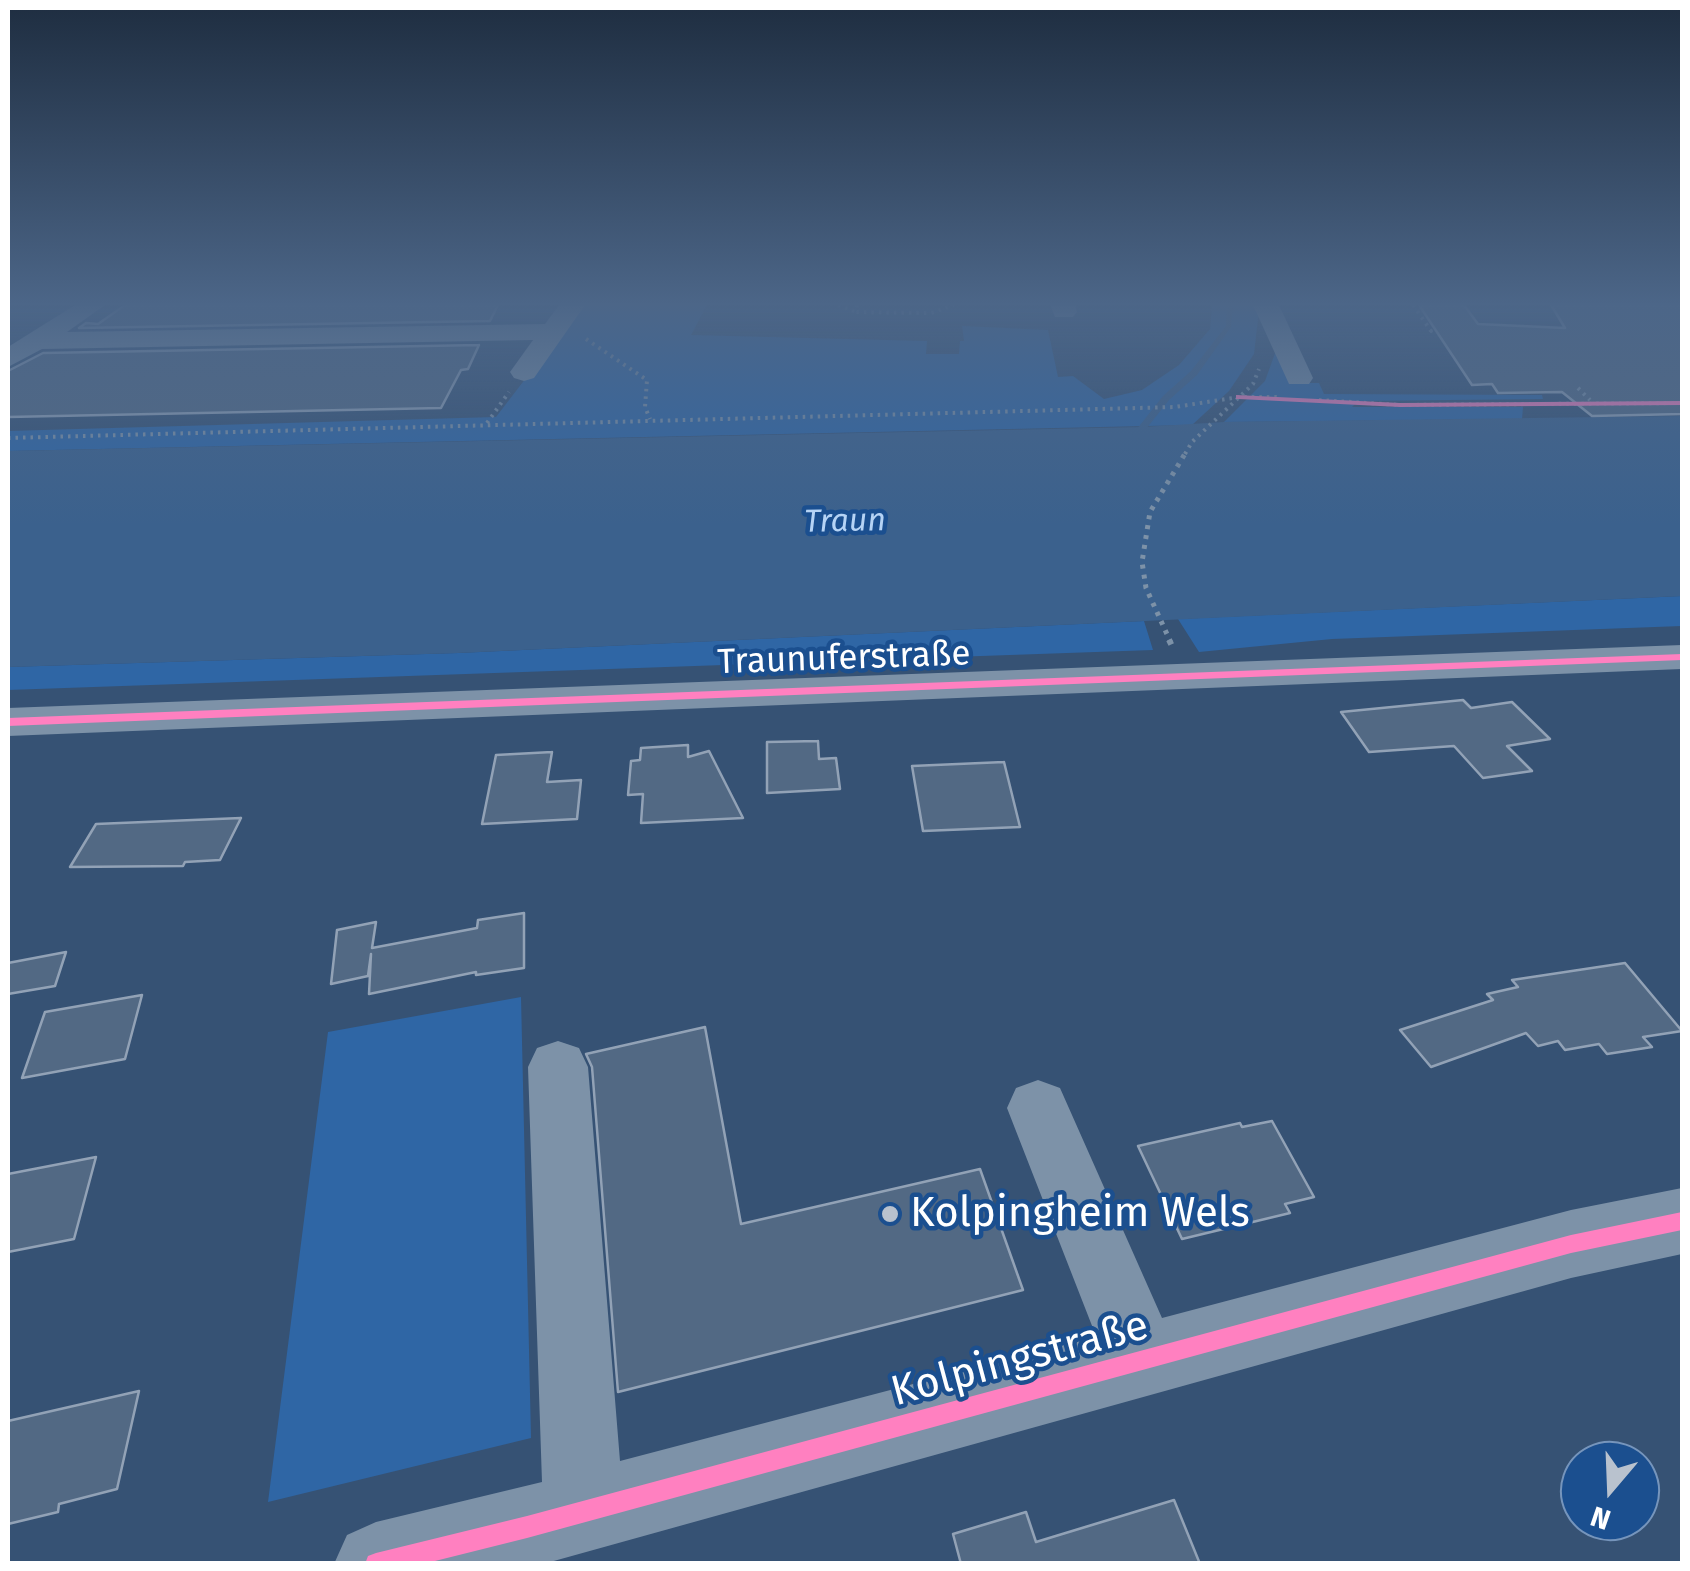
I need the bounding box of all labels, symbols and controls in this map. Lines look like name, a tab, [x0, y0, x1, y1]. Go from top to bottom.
water label: Traun	[804, 502, 886, 542]
street label: Traunuferstraße	[717, 634, 971, 684]
place label: Kolpingheim Wels	[910, 1189, 1250, 1239]
marker: Kolpingheim Wels	[879, 1203, 901, 1225]
street label: Kolpingstraße	[886, 1301, 1154, 1419]
north arrow	[1560, 1441, 1660, 1541]
text: N	[1587, 1499, 1615, 1537]

